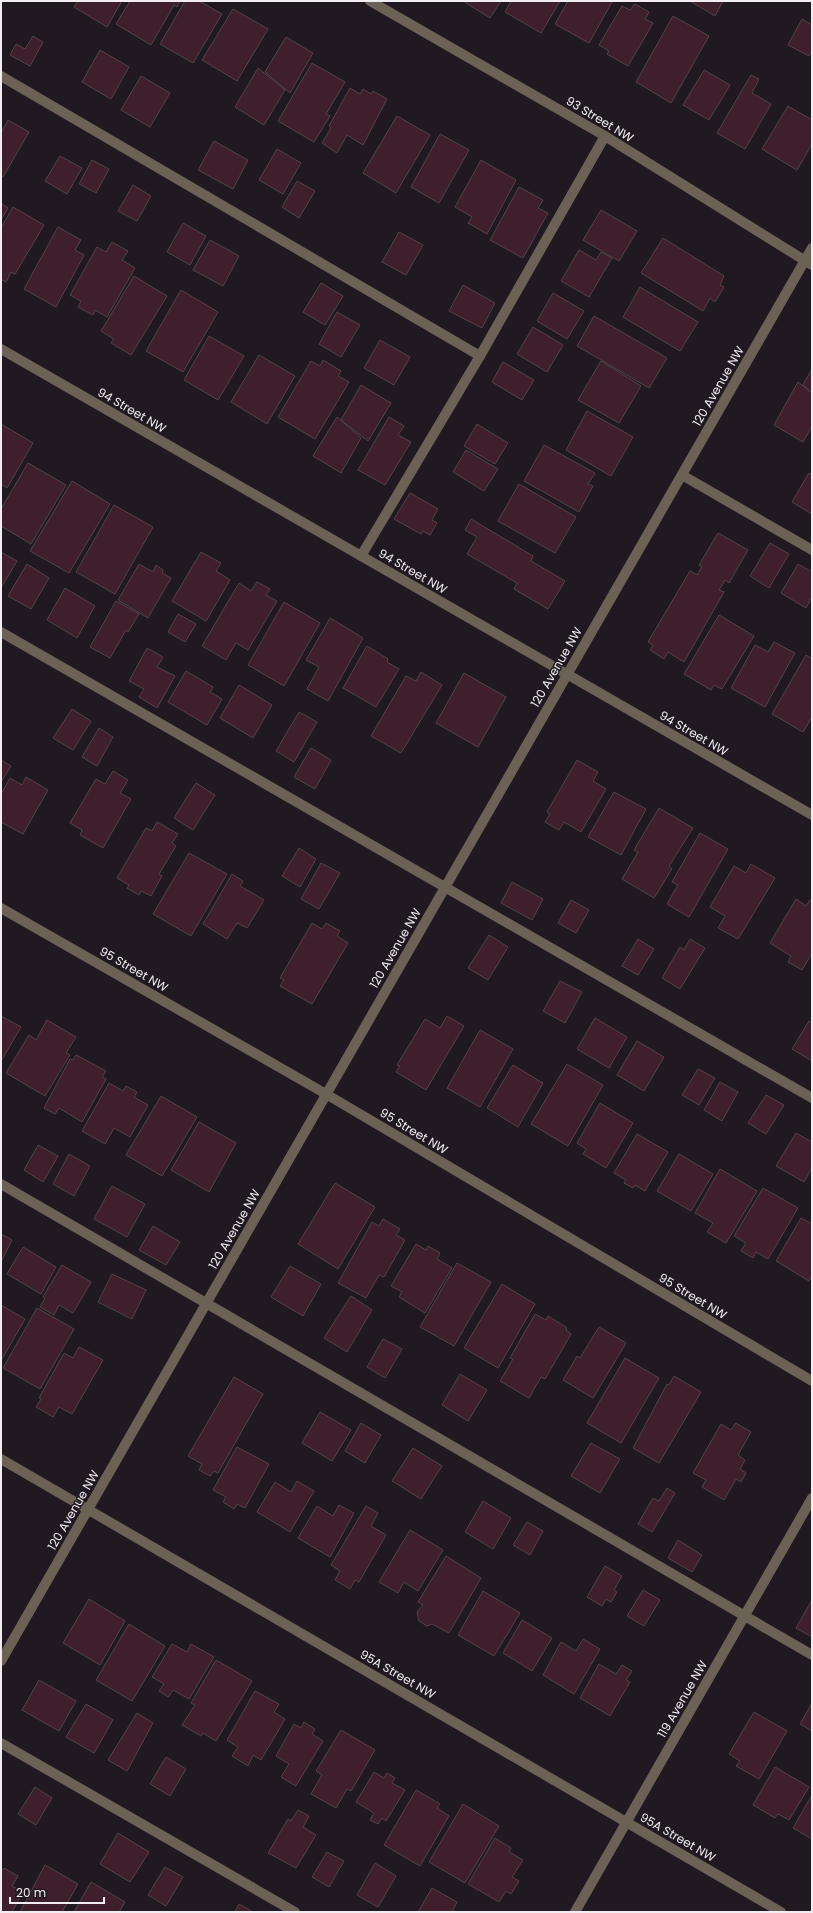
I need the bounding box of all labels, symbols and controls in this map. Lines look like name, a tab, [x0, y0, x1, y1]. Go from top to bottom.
street label: 93 Street NW	[563, 92, 637, 146]
street label: 120 Avenue NW	[688, 343, 748, 429]
street label: 94 Street NW	[94, 383, 170, 437]
street label: 94 Street NW	[375, 544, 451, 598]
street label: 120 Avenue NW	[526, 624, 586, 710]
street label: 94 Street NW	[656, 706, 732, 760]
street label: 120 Avenue NW	[365, 905, 425, 991]
street label: 95 Street NW	[96, 942, 172, 996]
street label: 95 Street NW	[377, 1104, 452, 1158]
street label: 120 Avenue NW	[204, 1186, 264, 1272]
street label: 95 Street NW	[656, 1269, 731, 1323]
street label: 120 Avenue NW	[43, 1467, 103, 1553]
street label: 95A Street NW	[357, 1645, 439, 1703]
street label: 119 Avenue NW	[653, 1657, 711, 1741]
street label: 95A Street NW	[637, 1808, 719, 1866]
scale bar	[10, 1879, 104, 1905]
text: 20 m	[16, 1884, 46, 1901]

